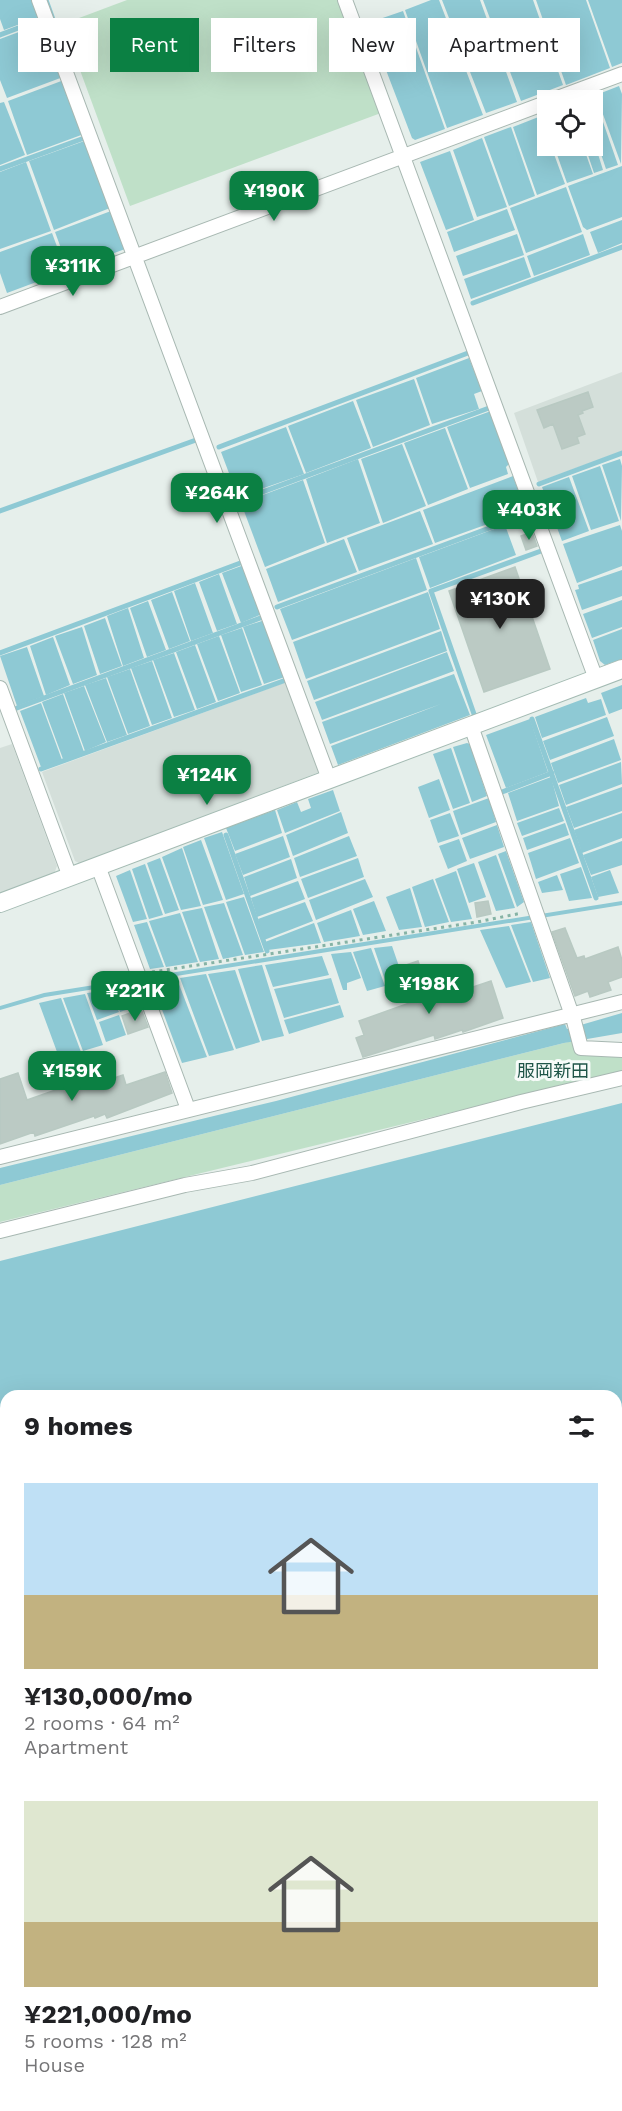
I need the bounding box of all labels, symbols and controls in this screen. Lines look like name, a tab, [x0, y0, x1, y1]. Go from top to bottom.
chip: Buy	[18, 18, 98, 72]
chip: Rent	[110, 18, 199, 72]
chip: Filters	[211, 18, 317, 72]
chip: New	[329, 18, 416, 72]
chip: Apartment	[428, 18, 580, 72]
map controls	[537, 90, 603, 156]
button: locate	[537, 90, 603, 156]
pin: ¥190K	[232, 171, 316, 222]
text: ¥190K	[244, 178, 305, 202]
pin: ¥311K	[31, 246, 115, 297]
text: ¥311K	[45, 253, 101, 277]
pin: ¥264K	[175, 473, 259, 524]
text: ¥264K	[185, 480, 249, 504]
pin: ¥403K	[487, 490, 571, 541]
text: ¥403K	[497, 497, 561, 521]
pin: ¥130K	[458, 579, 542, 630]
text: ¥130K	[470, 586, 530, 610]
pin: ¥124K	[165, 755, 249, 806]
text: ¥124K	[177, 762, 237, 786]
pin: ¥198K	[387, 964, 471, 1015]
pin: ¥221K	[93, 971, 177, 1022]
text: ¥198K	[399, 971, 459, 995]
text: ¥221K	[105, 978, 165, 1002]
pin: ¥159K	[30, 1051, 114, 1102]
text: ¥159K	[42, 1058, 102, 1082]
district label: 服岡新田	[517, 1060, 589, 1081]
icon: filters	[565, 1410, 598, 1443]
text: 9 homes	[24, 1411, 133, 1441]
icon: home	[257, 1522, 365, 1630]
text: ¥130,000/mo	[24, 1681, 193, 1711]
text: 2 rooms · 64 m²	[24, 1711, 180, 1735]
text: Apartment	[24, 1735, 128, 1759]
icon: home	[257, 1840, 365, 1948]
text: ¥221,000/mo	[24, 1999, 192, 2029]
text: 5 rooms · 128 m²	[24, 2029, 187, 2053]
text: House	[24, 2053, 85, 2077]

